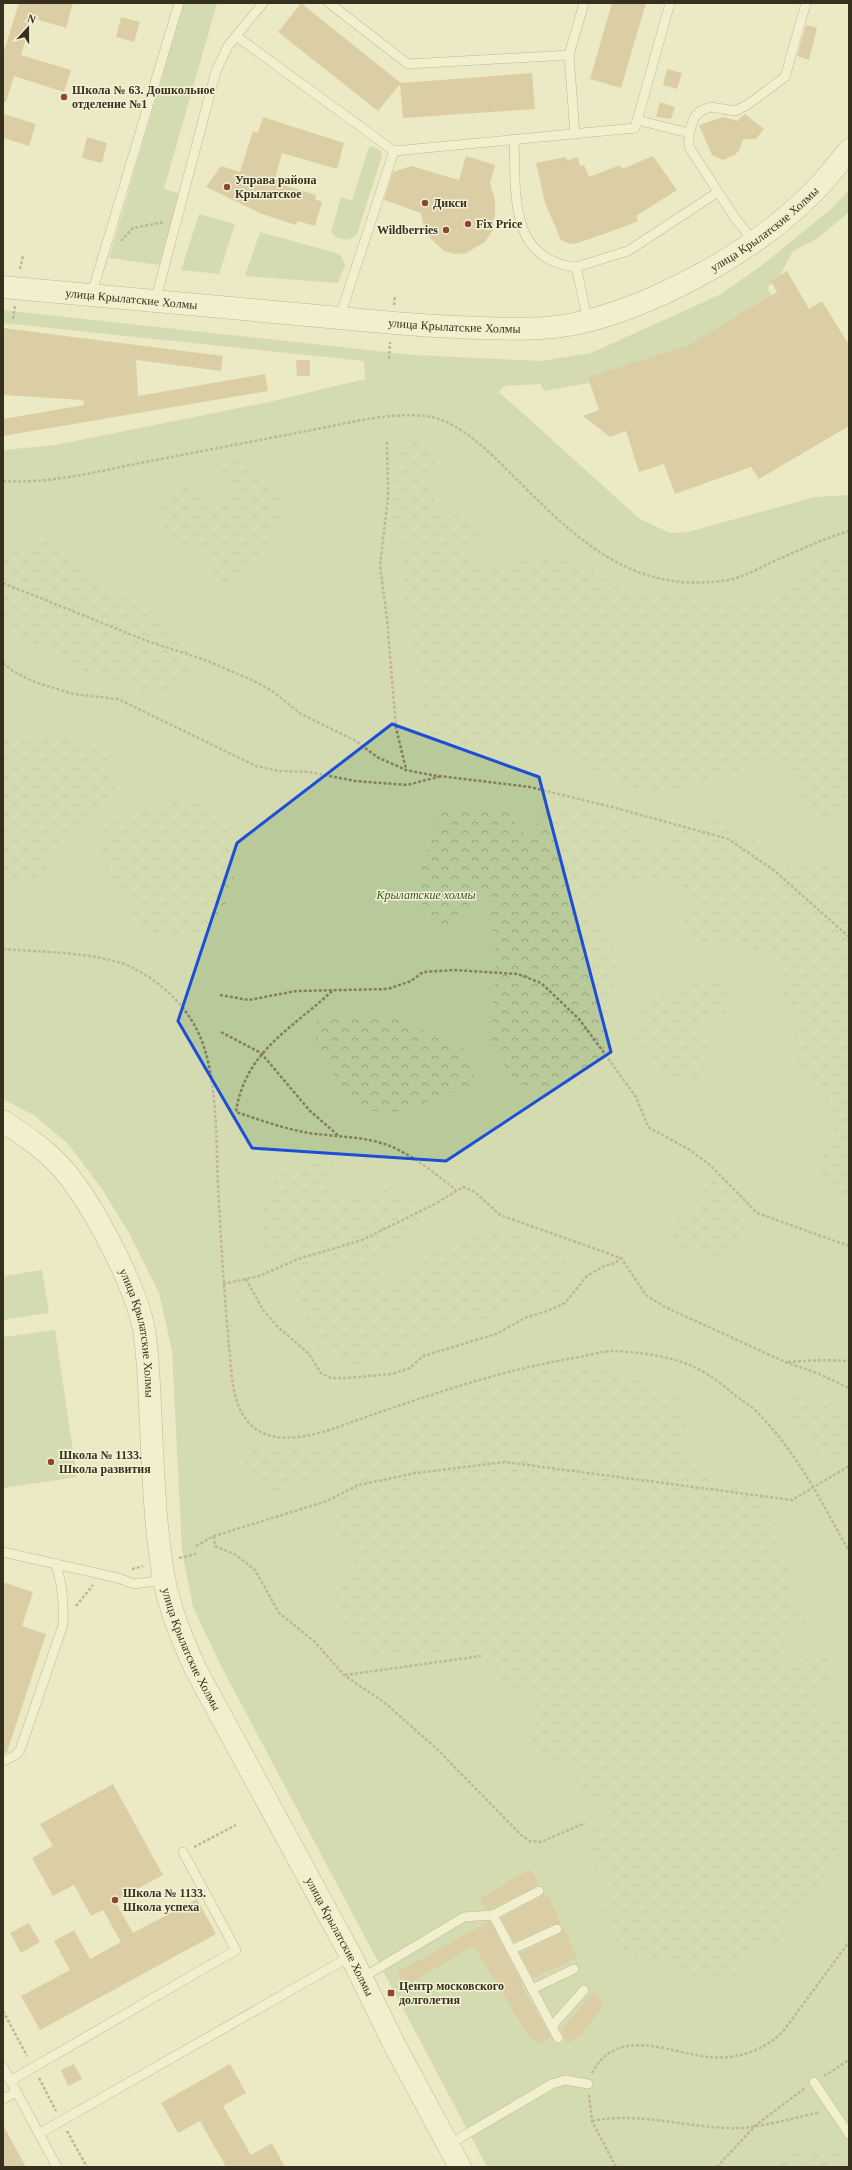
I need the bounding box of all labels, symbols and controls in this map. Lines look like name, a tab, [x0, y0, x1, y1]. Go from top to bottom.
north arrow	[8, 8, 48, 48]
text: N	[26, 12, 37, 26]
place label: Школа № 63. Дошкольное отделение №1	[72, 83, 216, 111]
marker: Школа № 63. Дошкольное отделение №1	[59, 92, 69, 102]
place label: Управа района Крылатское	[235, 173, 316, 201]
marker: Управа района Крылатское	[222, 182, 232, 192]
street label: улица Крылатские Холмы	[708, 184, 822, 275]
place label: Дикси	[433, 196, 467, 210]
marker: Дикси	[420, 198, 430, 208]
place label: Fix Price	[476, 217, 523, 231]
marker: Fix Price	[463, 219, 473, 229]
place label: Wildberries	[377, 223, 438, 237]
marker: Wildberries	[441, 225, 451, 235]
street label: улица Крылатские Холмы	[65, 286, 198, 312]
street label: улица Крылатские Холмы	[388, 316, 520, 336]
park label: Крылатские холмы	[375, 888, 476, 902]
street label: улица Крылатские Холмы	[116, 1266, 157, 1398]
place label: Школа № 1133. Школа развития	[59, 1448, 151, 1476]
marker: Школа № 1133. Школа развития	[46, 1457, 56, 1467]
street label: улица Крылатские Холмы	[159, 1586, 224, 1713]
street label: улица Крылатские Холмы	[303, 1875, 377, 1998]
place label: Школа № 1133. Школа успеха	[123, 1886, 206, 1914]
marker: Школа № 1133. Школа успеха	[110, 1895, 120, 1905]
place label: Центр московского долголетия	[399, 1979, 504, 2007]
marker: Центр московского долголетия	[386, 1988, 396, 1998]

